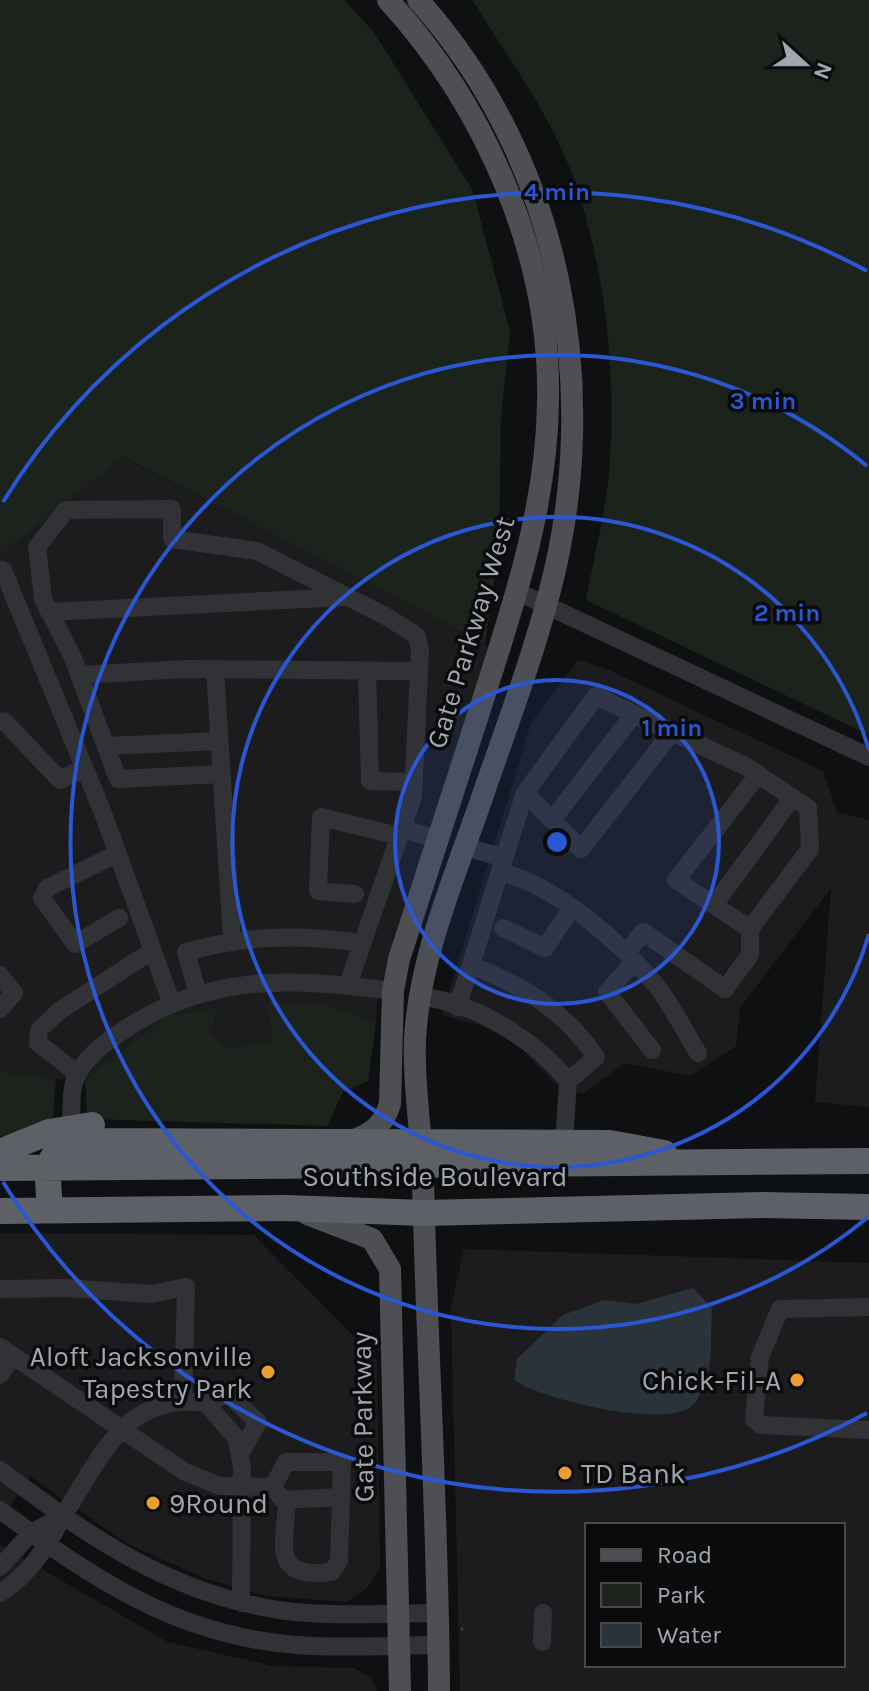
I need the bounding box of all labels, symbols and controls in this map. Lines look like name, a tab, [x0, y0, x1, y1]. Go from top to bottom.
north arrow	[765, 24, 845, 104]
text: N	[808, 59, 838, 83]
text: 4 min	[524, 178, 590, 206]
text: 3 min	[730, 387, 796, 415]
street label: Gate Parkway West	[419, 512, 521, 752]
text: 2 min	[754, 599, 820, 627]
text: 1 min	[642, 714, 702, 742]
centre of rings	[543, 828, 571, 856]
street label: Southside Boulevard	[302, 1160, 568, 1193]
street label: Gate Parkway	[345, 1331, 380, 1503]
place label: Aloft Jacksonville Tapestry Park	[30, 1340, 252, 1405]
marker: Aloft Jacksonville Tapestry Park	[259, 1363, 277, 1381]
place label: Chick-Fil-A	[642, 1364, 781, 1397]
marker: Chick-Fil-A	[788, 1371, 806, 1389]
place label: TD Bank	[581, 1457, 686, 1490]
marker: TD Bank	[556, 1464, 574, 1482]
place label: 9Round	[169, 1487, 268, 1520]
marker: 9Round	[144, 1494, 162, 1512]
legend	[585, 1523, 845, 1667]
text: Road	[657, 1541, 712, 1569]
text: Park	[657, 1581, 706, 1609]
text: Water	[657, 1621, 721, 1649]

